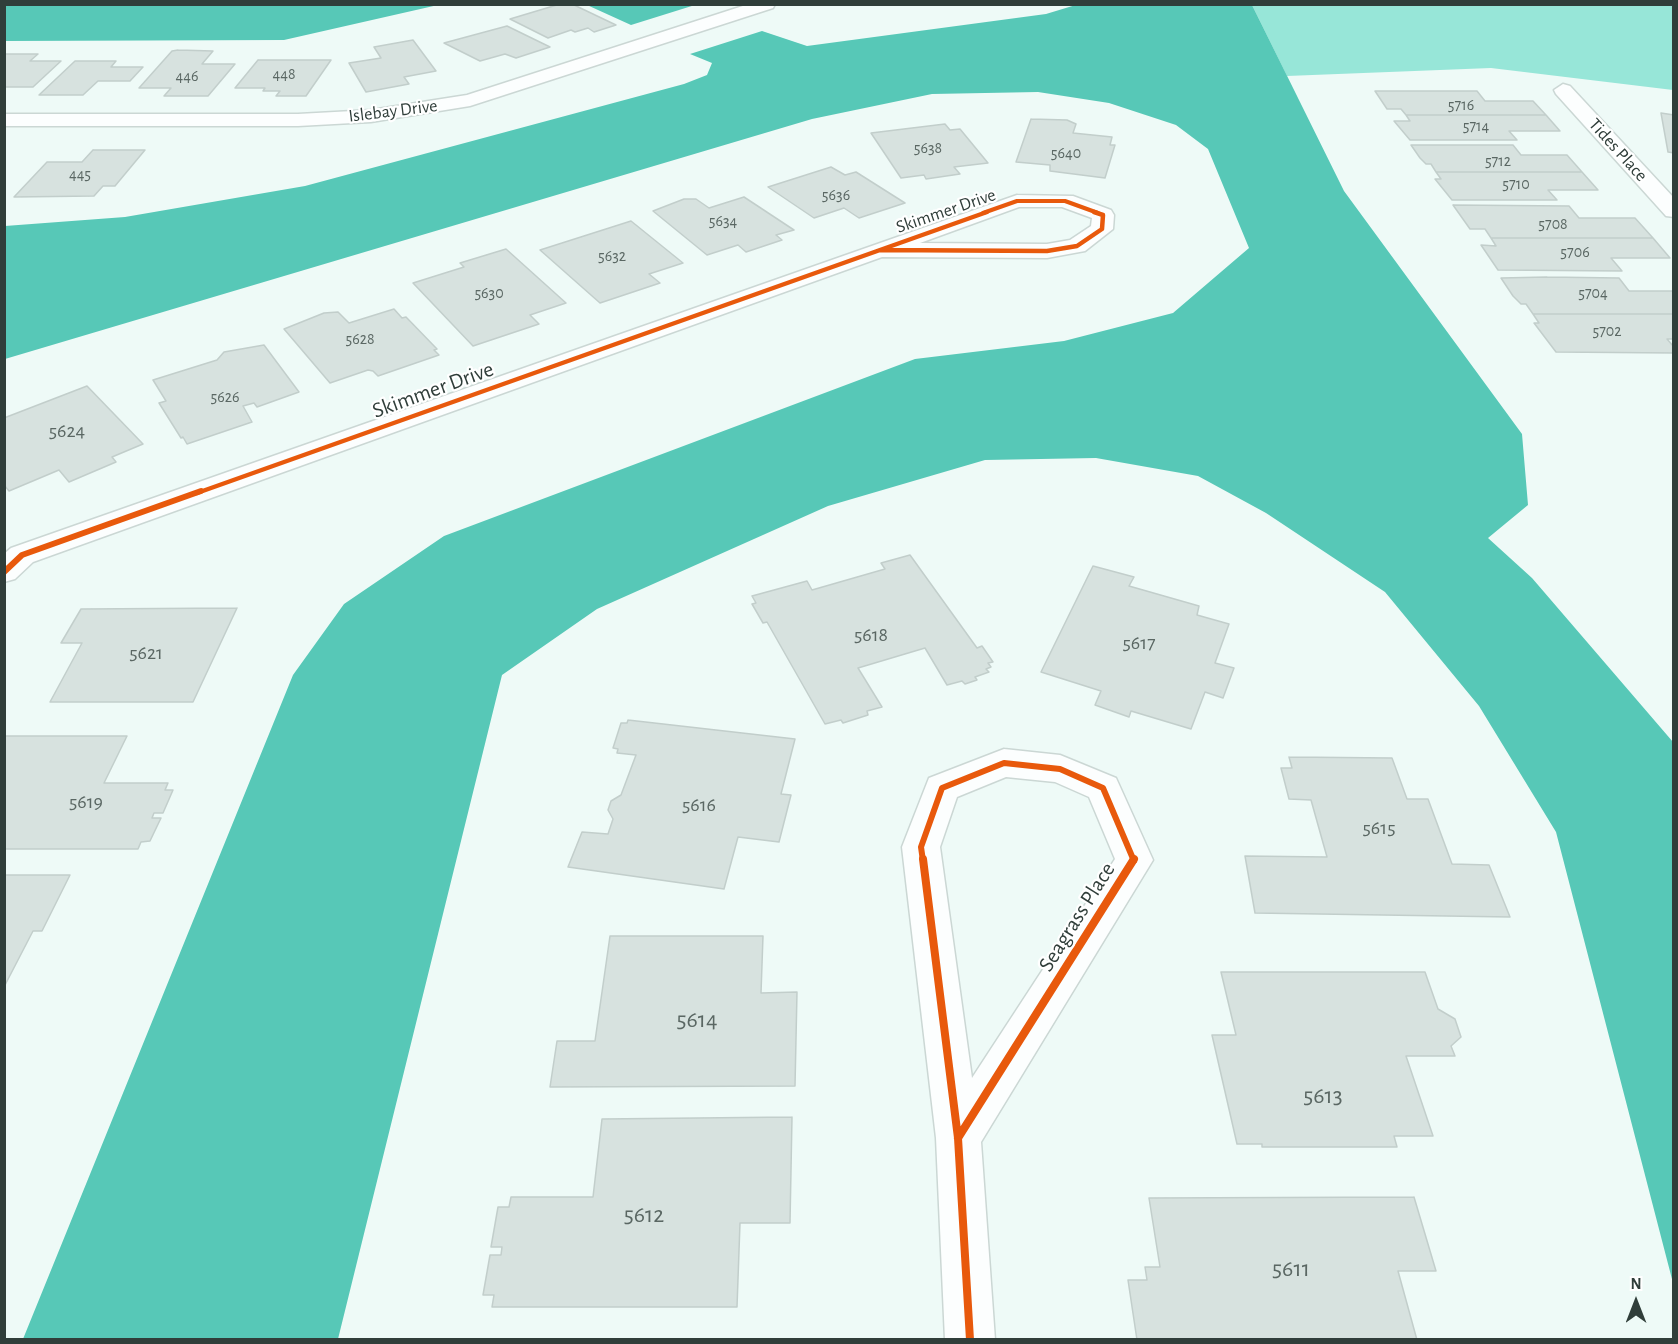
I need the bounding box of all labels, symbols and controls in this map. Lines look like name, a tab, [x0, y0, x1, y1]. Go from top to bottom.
house number: 448	[273, 64, 295, 84]
house number: 446	[176, 66, 198, 86]
street label: Islebay Drive	[347, 95, 439, 127]
house number: 5716	[1448, 95, 1474, 115]
street label: Tides Place	[1584, 114, 1652, 186]
house number: 5714	[1463, 116, 1489, 136]
house number: 5638	[914, 138, 942, 158]
house number: 5640	[1051, 143, 1081, 163]
house number: 5712	[1485, 151, 1511, 171]
house number: 445	[69, 164, 91, 184]
house number: 5710	[1502, 174, 1530, 194]
street label: Skimmer Drive	[893, 184, 999, 238]
house number: 5636	[822, 185, 850, 205]
house number: 5634	[709, 211, 737, 231]
house number: 5708	[1538, 214, 1568, 234]
house number: 5706	[1560, 242, 1590, 262]
house number: 5632	[598, 246, 626, 266]
house number: 5630	[474, 283, 504, 303]
house number: 5704	[1578, 283, 1608, 303]
house number: 5702	[1592, 321, 1622, 341]
house number: 5628	[345, 329, 375, 349]
street label: Skimmer Drive	[369, 356, 497, 424]
house number: 5626	[210, 387, 240, 407]
house number: 5624	[49, 419, 85, 443]
house number: 5618	[854, 623, 888, 647]
house number: 5617	[1123, 631, 1155, 655]
house number: 5621	[129, 641, 163, 665]
house number: 5619	[69, 790, 103, 814]
house number: 5616	[682, 793, 716, 817]
house number: 5615	[1363, 816, 1395, 840]
street label: Seagrass Place	[1033, 858, 1121, 976]
house number: 5614	[676, 1006, 718, 1034]
house number: 5613	[1303, 1082, 1343, 1110]
house number: 5612	[624, 1201, 664, 1229]
house number: 5611	[1272, 1255, 1310, 1283]
north arrow	[1606, 1272, 1666, 1332]
text: N	[1630, 1276, 1642, 1292]

